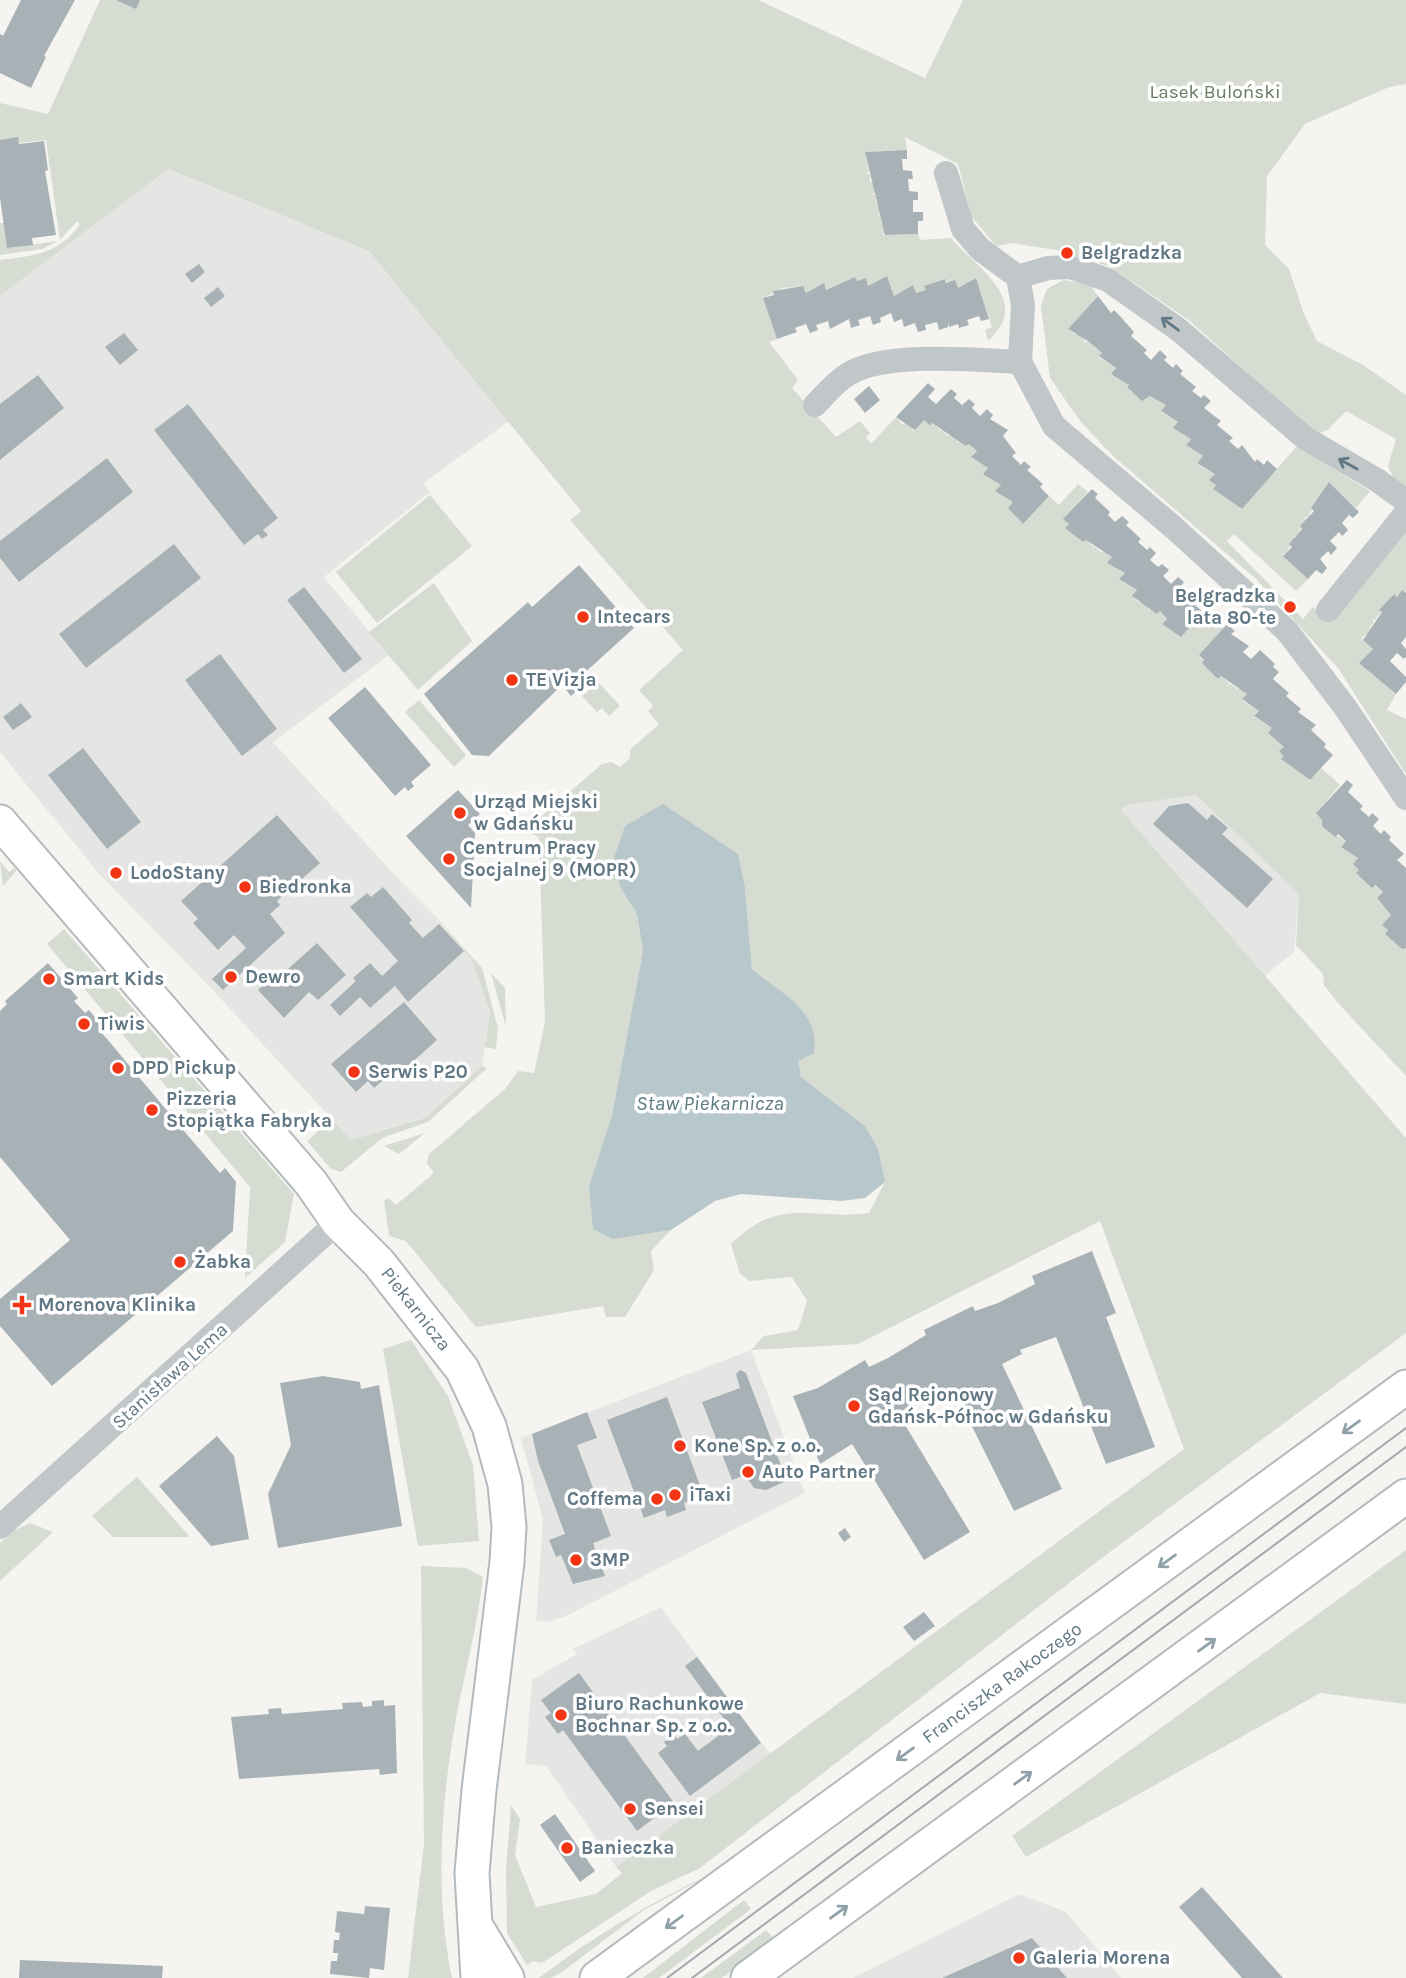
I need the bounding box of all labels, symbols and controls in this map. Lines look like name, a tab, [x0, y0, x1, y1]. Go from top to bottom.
park label: Lasek Buloński	[1149, 81, 1281, 103]
place label: Belgradzka	[1081, 242, 1182, 264]
marker: Belgradzka	[1059, 245, 1075, 261]
one-way arrow	[1162, 316, 1180, 331]
one-way arrow	[1339, 457, 1359, 471]
place label: Belgradzka lata 80-te	[1175, 585, 1276, 629]
marker: Belgradzka lata 80-te	[1282, 599, 1298, 615]
place label: Intecars	[597, 606, 671, 628]
marker: Intecars	[575, 609, 591, 625]
place label: TE Vizja	[526, 669, 597, 691]
marker: TE Vizja	[504, 672, 520, 688]
place label: Urząd Miejski w Gdańsku	[474, 791, 598, 835]
marker: Urząd Miejski w Gdańsku	[452, 805, 468, 821]
place label: Centrum Pracy Socjalnej 9 (MOPR)	[463, 837, 637, 881]
marker: Centrum Pracy Socjalnej 9 (MOPR)	[441, 851, 457, 867]
place label: LodoStany	[130, 862, 225, 884]
marker: LodoStany	[108, 865, 124, 881]
place label: Biedronka	[259, 876, 352, 898]
marker: Biedronka	[237, 879, 253, 895]
place label: Dewro	[245, 966, 301, 988]
place label: Smart Kids	[63, 968, 164, 990]
marker: Dewro	[223, 969, 239, 985]
marker: Smart Kids	[41, 971, 57, 987]
place label: Tiwis	[98, 1013, 145, 1035]
marker: Tiwis	[76, 1016, 92, 1032]
place label: DPD Pickup	[132, 1057, 236, 1079]
marker: DPD Pickup	[110, 1060, 126, 1076]
place label: Serwis P20	[368, 1061, 468, 1083]
marker: Serwis P20	[346, 1064, 362, 1080]
place label: Pizzeria Stopiątka Fabryka	[166, 1088, 332, 1132]
water label: Staw Piekarnicza	[636, 1091, 784, 1115]
marker: Pizzeria Stopiątka Fabryka	[144, 1102, 160, 1118]
place label: Żabka	[194, 1250, 251, 1273]
marker: Żabka	[172, 1254, 188, 1270]
street label: Piekarnicza	[376, 1263, 456, 1355]
place label: Morenova Klinika	[38, 1294, 196, 1316]
marker: Morenova Klinika	[12, 1295, 32, 1315]
street label: Stanisława Lema	[108, 1318, 232, 1434]
place label: Sąd Rejonowy Gdańsk-Północ w Gdańsku	[868, 1384, 1109, 1428]
marker: Sąd Rejonowy Gdańsk-Północ w Gdańsku	[846, 1398, 862, 1414]
one-way arrow	[1342, 1420, 1361, 1434]
place label: Kone Sp. z o.o.	[694, 1435, 820, 1457]
marker: Kone Sp. z o.o.	[672, 1438, 688, 1454]
place label: Auto Partner	[762, 1461, 876, 1483]
marker: Auto Partner	[740, 1464, 756, 1480]
place label: iTaxi	[689, 1484, 731, 1506]
marker: iTaxi	[667, 1487, 683, 1503]
place label: Coffema	[567, 1488, 643, 1510]
marker: Coffema	[649, 1491, 665, 1507]
place label: 3MP	[590, 1549, 629, 1571]
marker: 3MP	[568, 1552, 584, 1568]
one-way arrow	[1158, 1554, 1177, 1569]
street label: Franciszka Rakoczego	[918, 1618, 1086, 1748]
one-way arrow	[1197, 1637, 1216, 1652]
place label: Biuro Rachunkowe Bochnar Sp. z o.o.	[575, 1693, 744, 1737]
marker: Biuro Rachunkowe Bochnar Sp. z o.o.	[553, 1707, 569, 1723]
one-way arrow	[896, 1746, 914, 1761]
one-way arrow	[1013, 1771, 1032, 1785]
place label: Sensei	[644, 1798, 704, 1820]
marker: Sensei	[622, 1801, 638, 1817]
place label: Banieczka	[581, 1837, 674, 1859]
marker: Banieczka	[559, 1840, 575, 1856]
one-way arrow	[829, 1905, 848, 1920]
one-way arrow	[665, 1915, 684, 1929]
place label: Galeria Morena	[1033, 1947, 1170, 1969]
marker: Galeria Morena	[1011, 1950, 1027, 1966]

